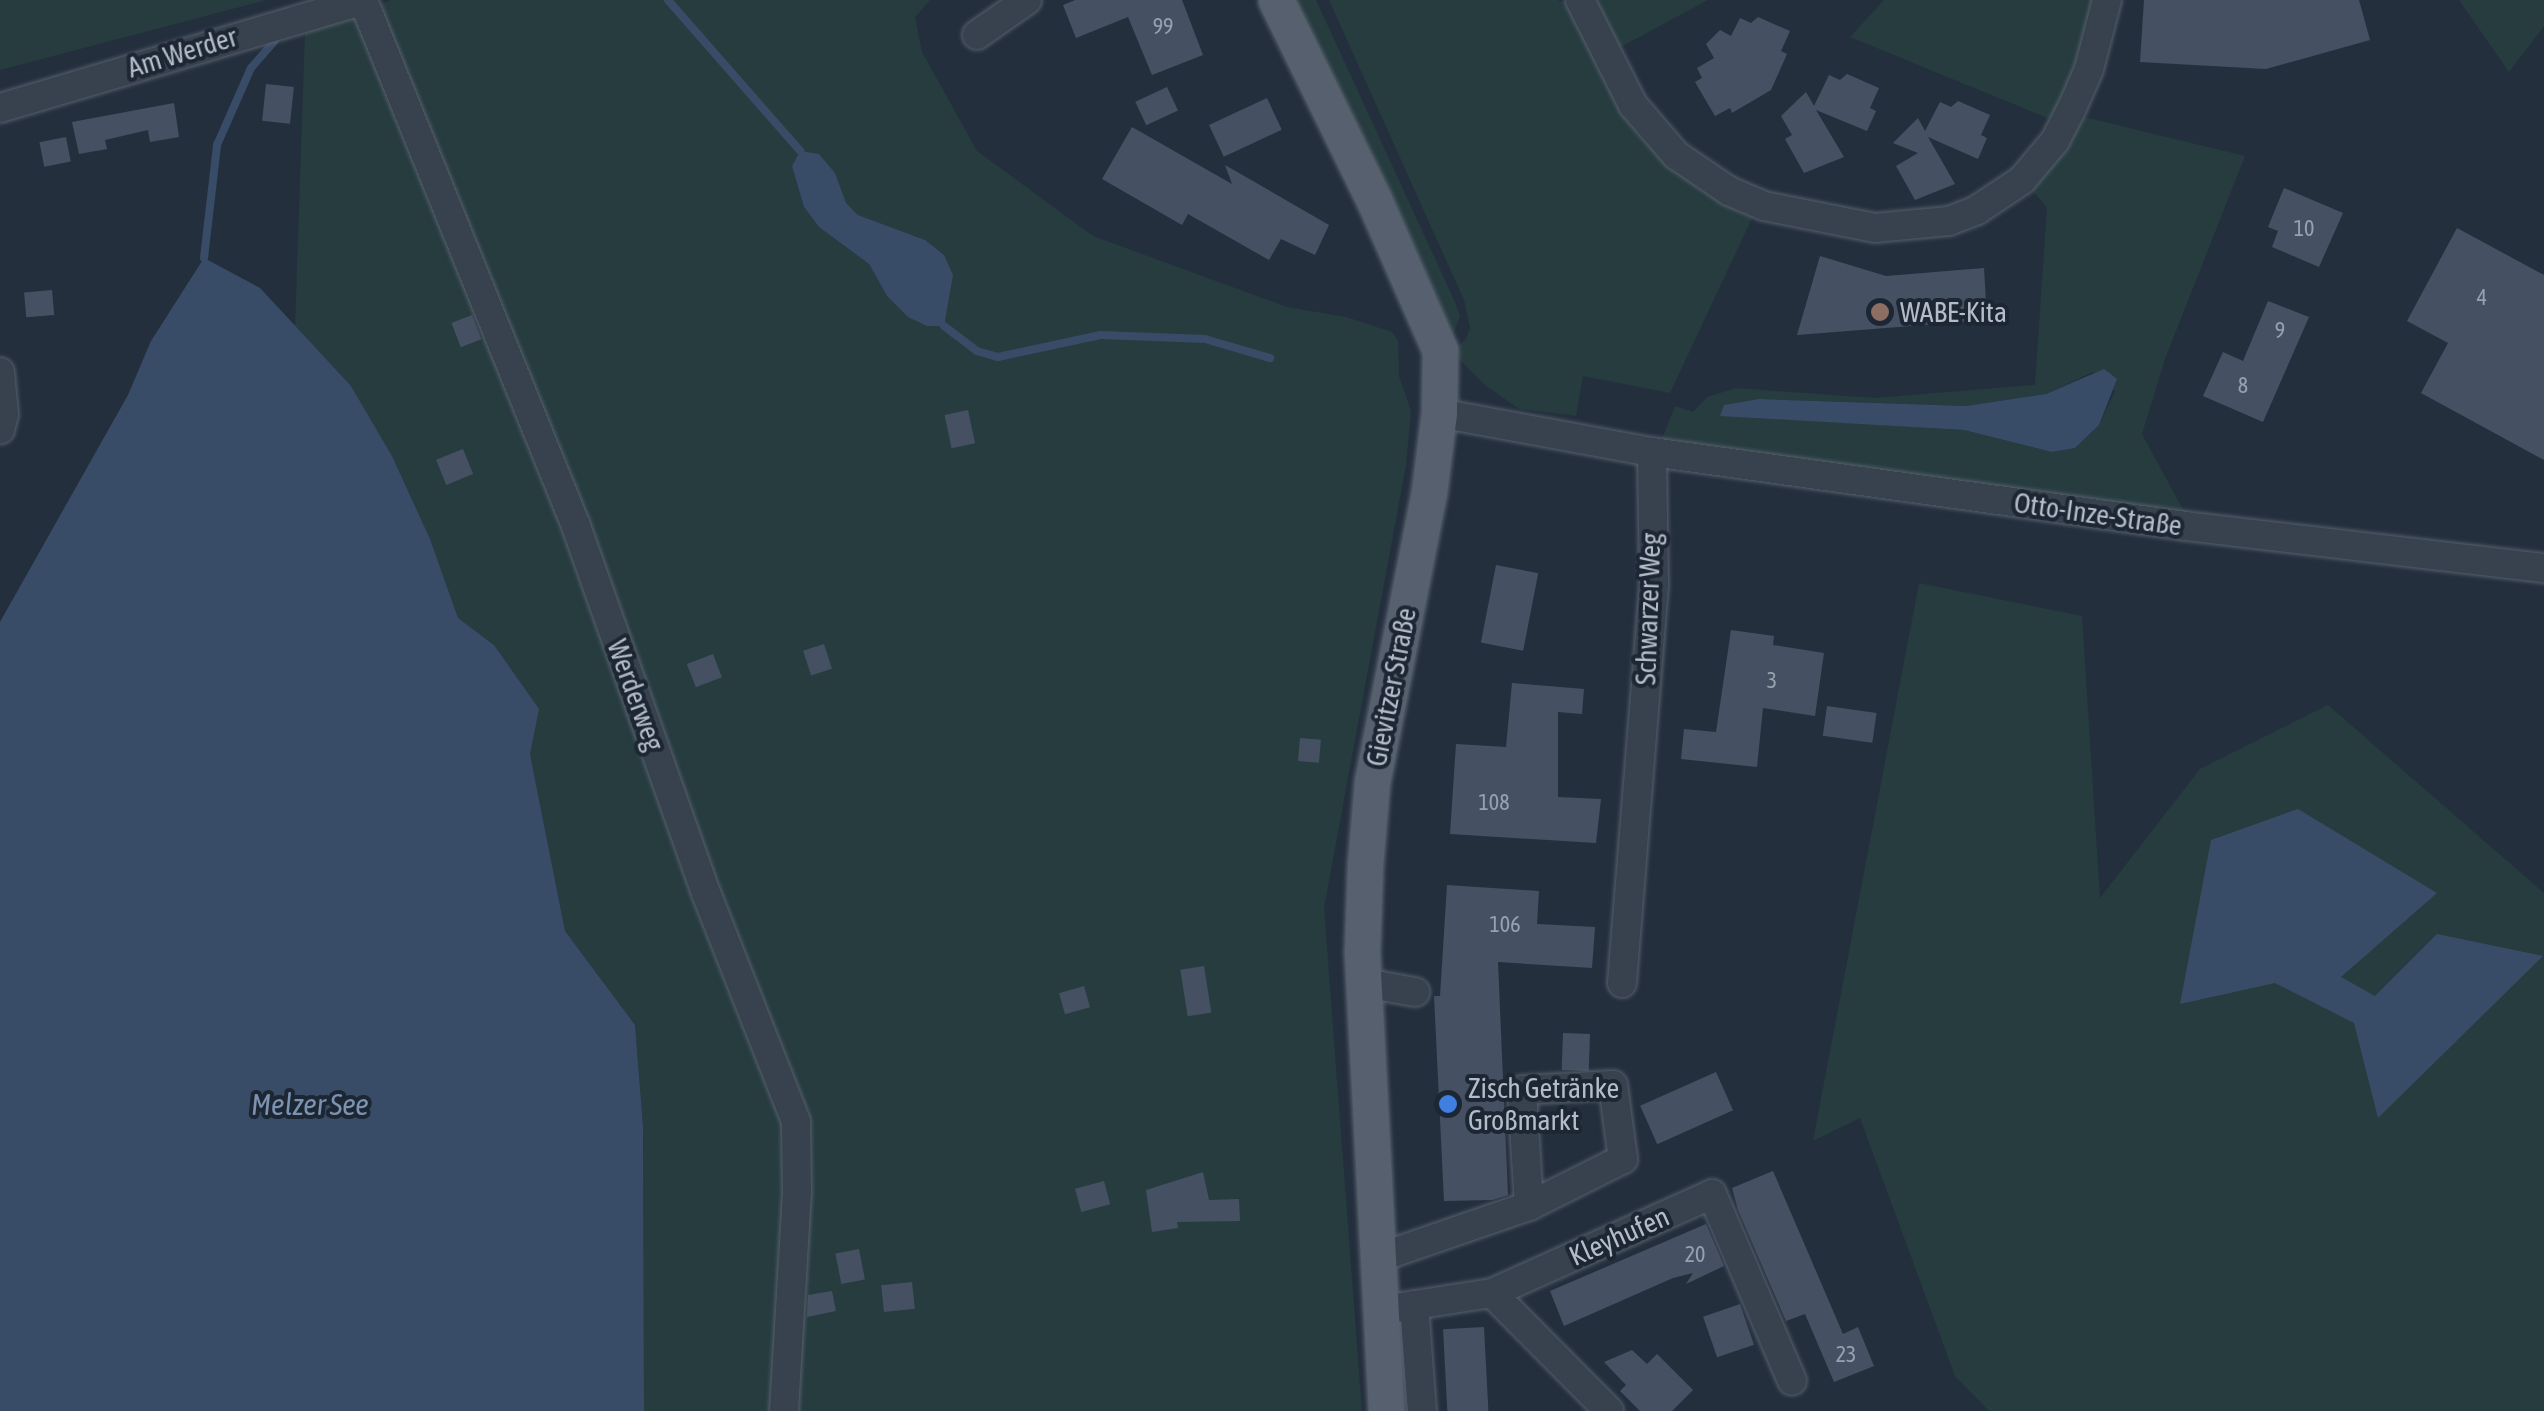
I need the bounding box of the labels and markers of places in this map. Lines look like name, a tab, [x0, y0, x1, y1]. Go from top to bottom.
place label: WABE-Kita	[1900, 295, 2007, 329]
marker: WABE-Kita	[1869, 301, 1891, 323]
place label: Zisch Getränke Großmarkt	[1468, 1071, 1619, 1137]
marker: Zisch Getränke Großmarkt	[1437, 1093, 1459, 1115]

